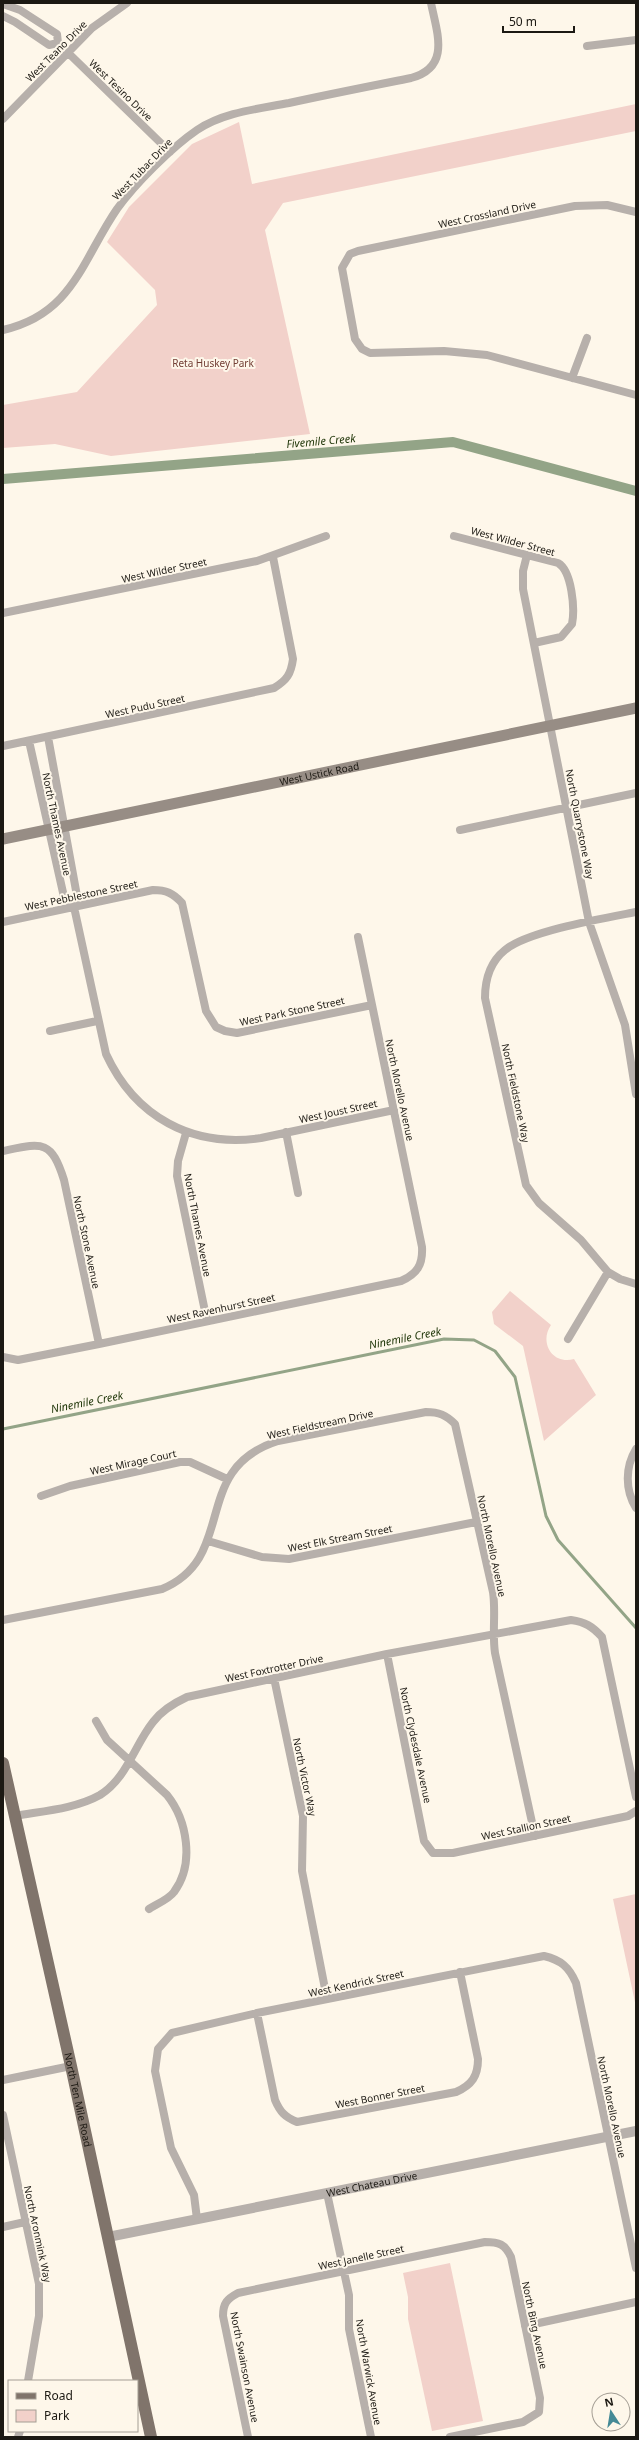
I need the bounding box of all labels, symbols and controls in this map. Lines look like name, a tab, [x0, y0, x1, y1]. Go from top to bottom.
scale bar	[503, 8, 574, 34]
text: 50 m	[509, 13, 537, 30]
street label: West Teano Drive	[22, 17, 90, 85]
street label: West Tesino Drive	[86, 56, 156, 124]
street label: West Tubac Drive	[109, 135, 175, 203]
street label: West Crossland Drive	[437, 197, 537, 231]
park label: Reta Huskey Park	[172, 356, 254, 370]
water label: Fivemile Creek	[286, 430, 357, 451]
street label: West Wilder Street	[469, 523, 557, 559]
street label: West Wilder Street	[120, 554, 208, 586]
street label: West Pudu Street	[104, 691, 186, 721]
street label: West Ustick Road	[278, 758, 360, 789]
street label: North Quarrystone Way	[562, 768, 598, 881]
street label: North Thames Avenue	[39, 771, 75, 877]
street label: West Pebblestone Street	[23, 876, 139, 914]
street label: West Park Stone Street	[238, 993, 346, 1029]
street label: North Morello Avenue	[382, 1038, 418, 1143]
street label: North Fieldstone Way	[499, 1042, 534, 1145]
street label: West Joust Street	[298, 1096, 379, 1126]
street label: North Thames Avenue	[181, 1172, 215, 1278]
street label: North Stone Avenue	[70, 1194, 104, 1290]
street label: West Ravenhurst Street	[166, 1290, 277, 1326]
water label: Ninemile Creek	[368, 1323, 443, 1352]
water label: Ninemile Creek	[50, 1387, 125, 1416]
street label: West Fieldstream Drive	[266, 1406, 375, 1442]
street label: West Mirage Court	[89, 1446, 178, 1478]
street label: North Morello Avenue	[474, 1494, 510, 1599]
street label: West Elk Stream Street	[287, 1521, 394, 1555]
street label: West Foxtrotter Drive	[224, 1651, 325, 1685]
street label: North Clydesdale Avenue	[397, 1686, 435, 1805]
street label: North Victor Way	[290, 1737, 320, 1818]
street label: West Stallion Street	[480, 1811, 572, 1843]
street label: West Kendrick Street	[307, 1966, 405, 2000]
street label: North Ten Mile Road	[61, 2051, 95, 2148]
street label: North Morello Avenue	[594, 2055, 630, 2160]
street label: West Bonner Street	[334, 2080, 426, 2112]
street label: West Chateau Drive	[325, 2168, 419, 2200]
street label: North Aronmink Way	[21, 2184, 55, 2285]
street label: West Janelle Street	[317, 2241, 405, 2273]
street label: North Bing Avenue	[519, 2280, 551, 2370]
street label: North Swainson Avenue	[227, 2310, 263, 2424]
street label: North Warwick Avenue	[353, 2318, 385, 2426]
legend	[8, 2380, 138, 2432]
text: Road	[44, 2387, 73, 2404]
north arrow	[591, 2392, 631, 2432]
text: N	[603, 2393, 615, 2410]
text: Park	[44, 2407, 70, 2424]

